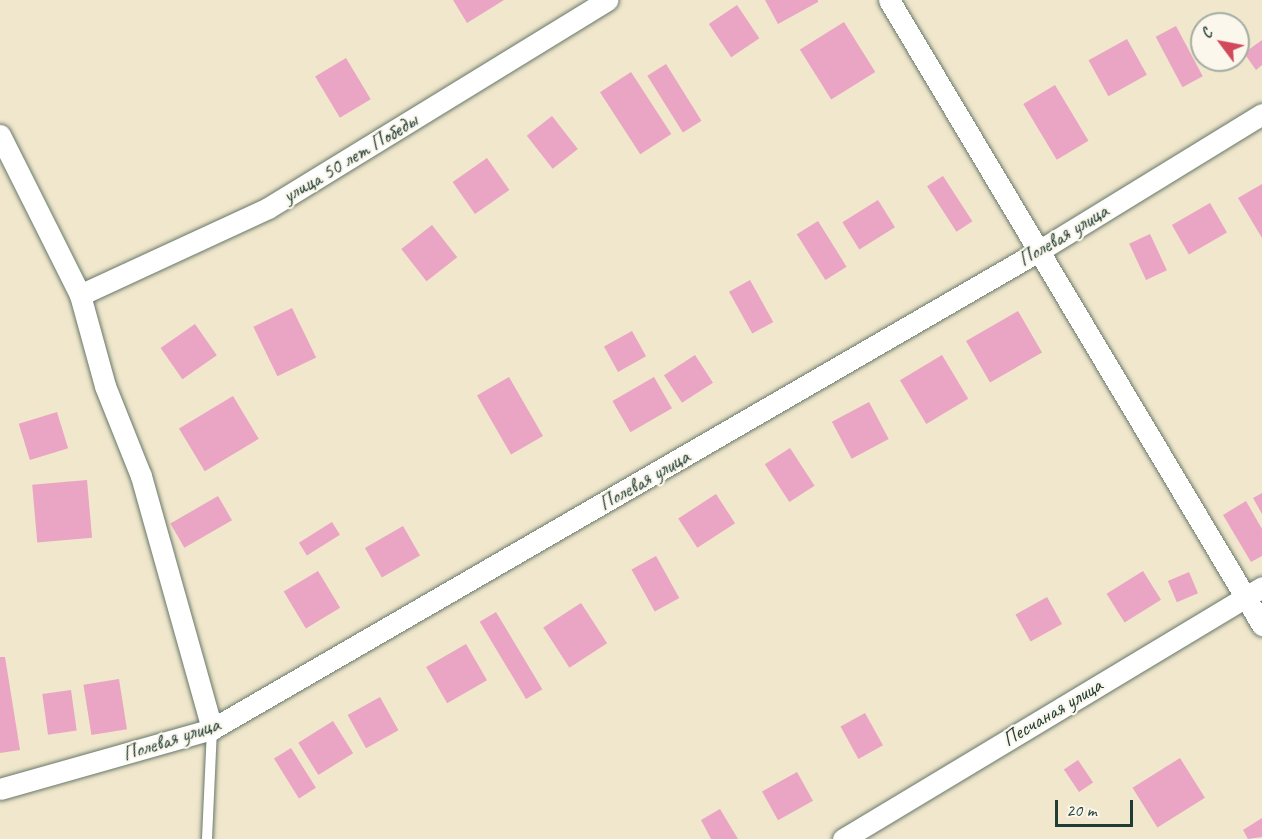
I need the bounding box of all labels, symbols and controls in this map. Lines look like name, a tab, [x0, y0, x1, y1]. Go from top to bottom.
north arrow	[1190, 12, 1250, 72]
text: С	[1196, 25, 1217, 42]
street label: улица 50 лет Победы	[278, 108, 422, 208]
street label: Полевая улица	[1013, 198, 1113, 272]
street label: Полевая улица	[594, 444, 694, 516]
street label: Песчаная улица	[997, 672, 1107, 752]
street label: Полевая улица	[119, 711, 223, 767]
scale bar	[1058, 788, 1136, 826]
text: 20 m	[1066, 799, 1097, 821]

